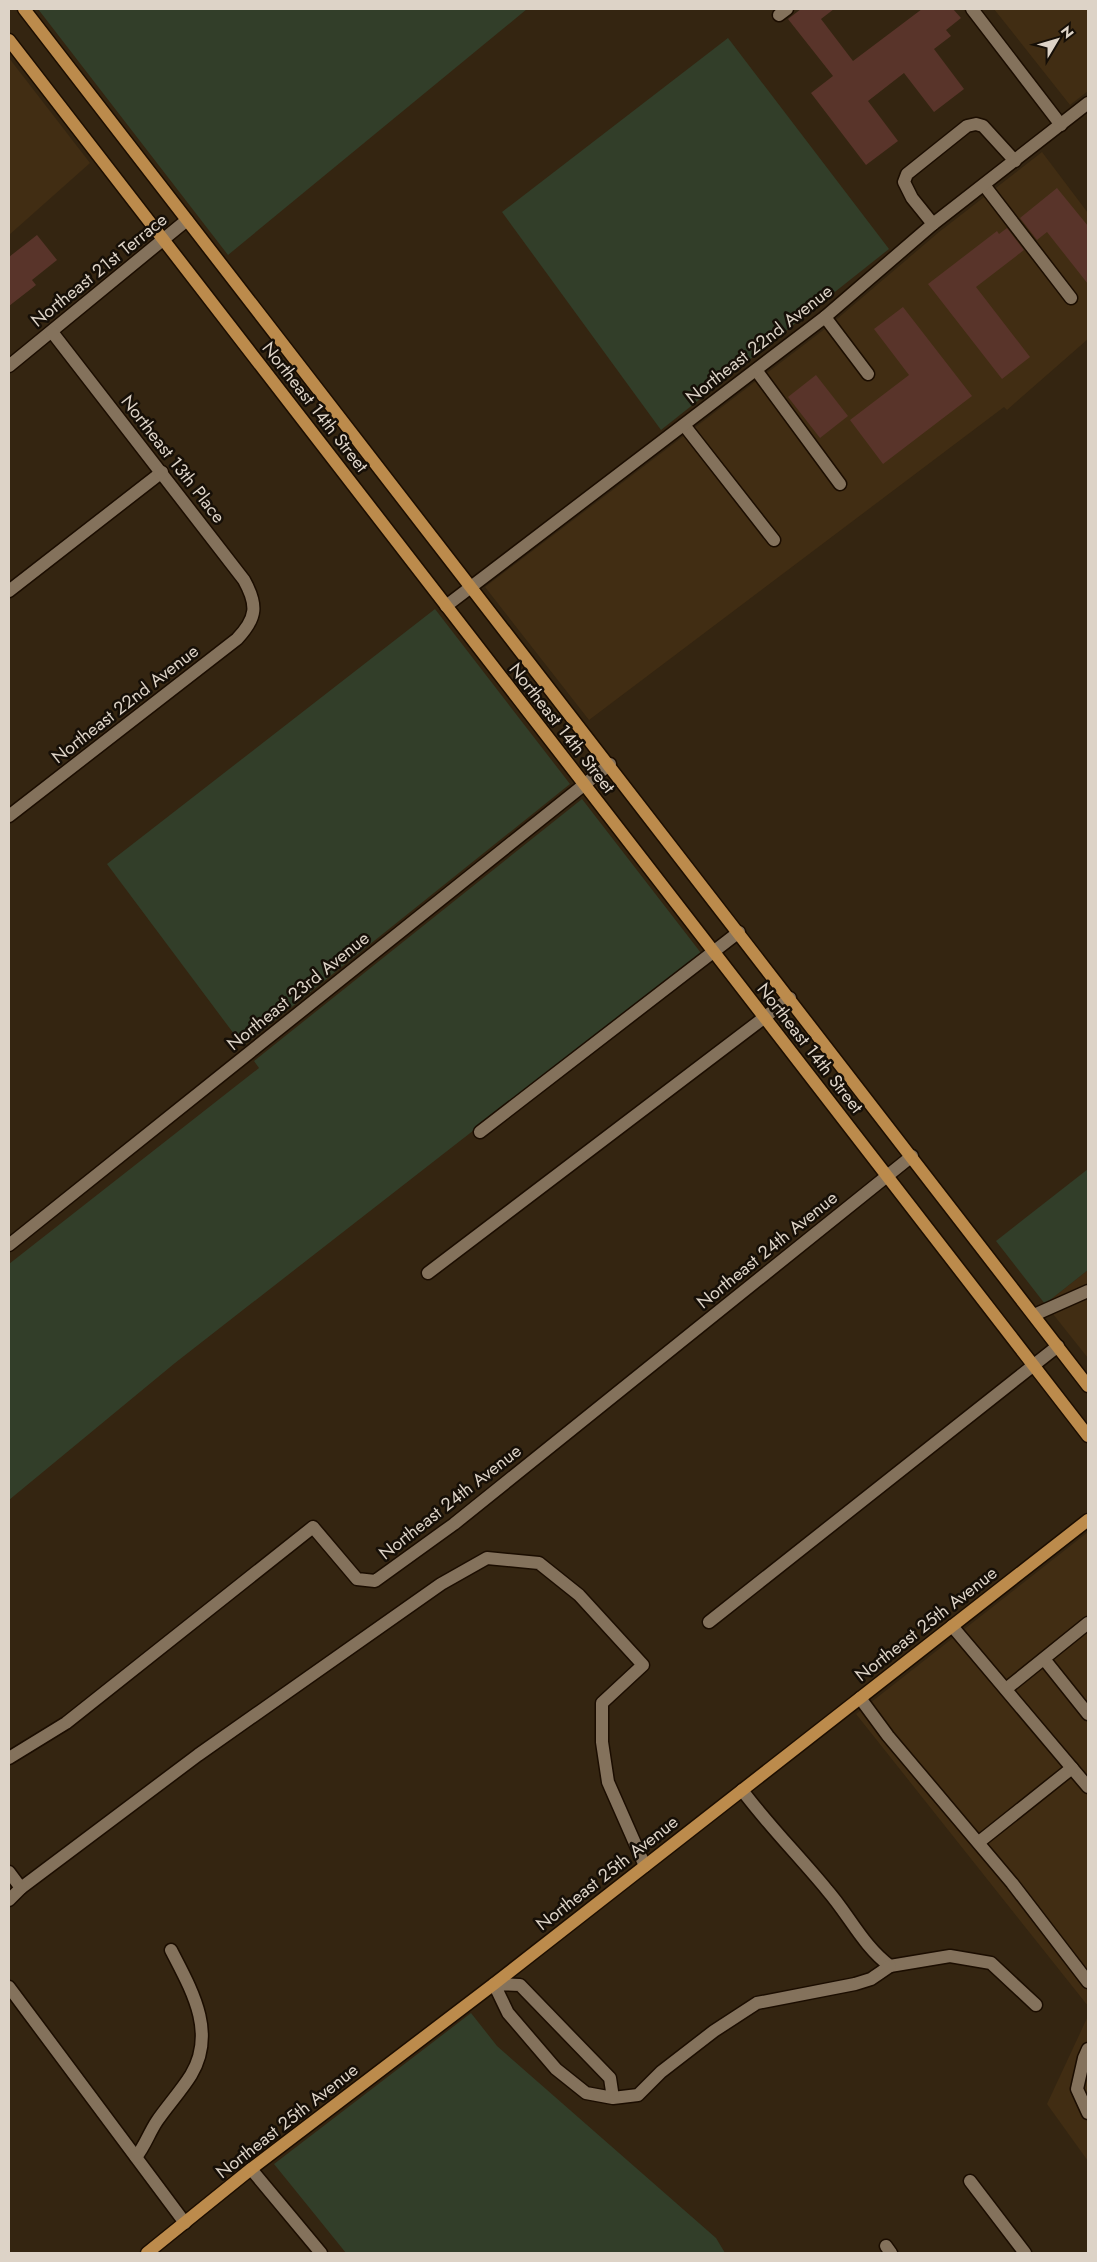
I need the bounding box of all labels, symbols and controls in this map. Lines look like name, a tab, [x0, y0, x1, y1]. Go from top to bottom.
north arrow	[1032, 15, 1082, 65]
text: N	[1056, 21, 1079, 43]
street label: Northeast 21st Terrace	[25, 207, 173, 333]
street label: Northeast 22nd Avenue	[680, 278, 838, 410]
street label: Northeast 14th Street	[256, 336, 375, 478]
street label: Northeast 13th Place	[115, 389, 231, 529]
street label: Northeast 22nd Avenue	[46, 638, 204, 770]
street label: Northeast 14th Street	[503, 657, 622, 799]
street label: Northeast 23rd Avenue	[221, 925, 375, 1057]
street label: Northeast 14th Street	[751, 977, 870, 1119]
street label: Northeast 24th Avenue	[691, 1185, 843, 1315]
street label: Northeast 24th Avenue	[373, 1438, 527, 1566]
street label: Northeast 25th Avenue	[849, 1560, 1003, 1688]
street label: Northeast 25th Avenue	[530, 1809, 684, 1937]
street label: Northeast 25th Avenue	[210, 2057, 364, 2185]

